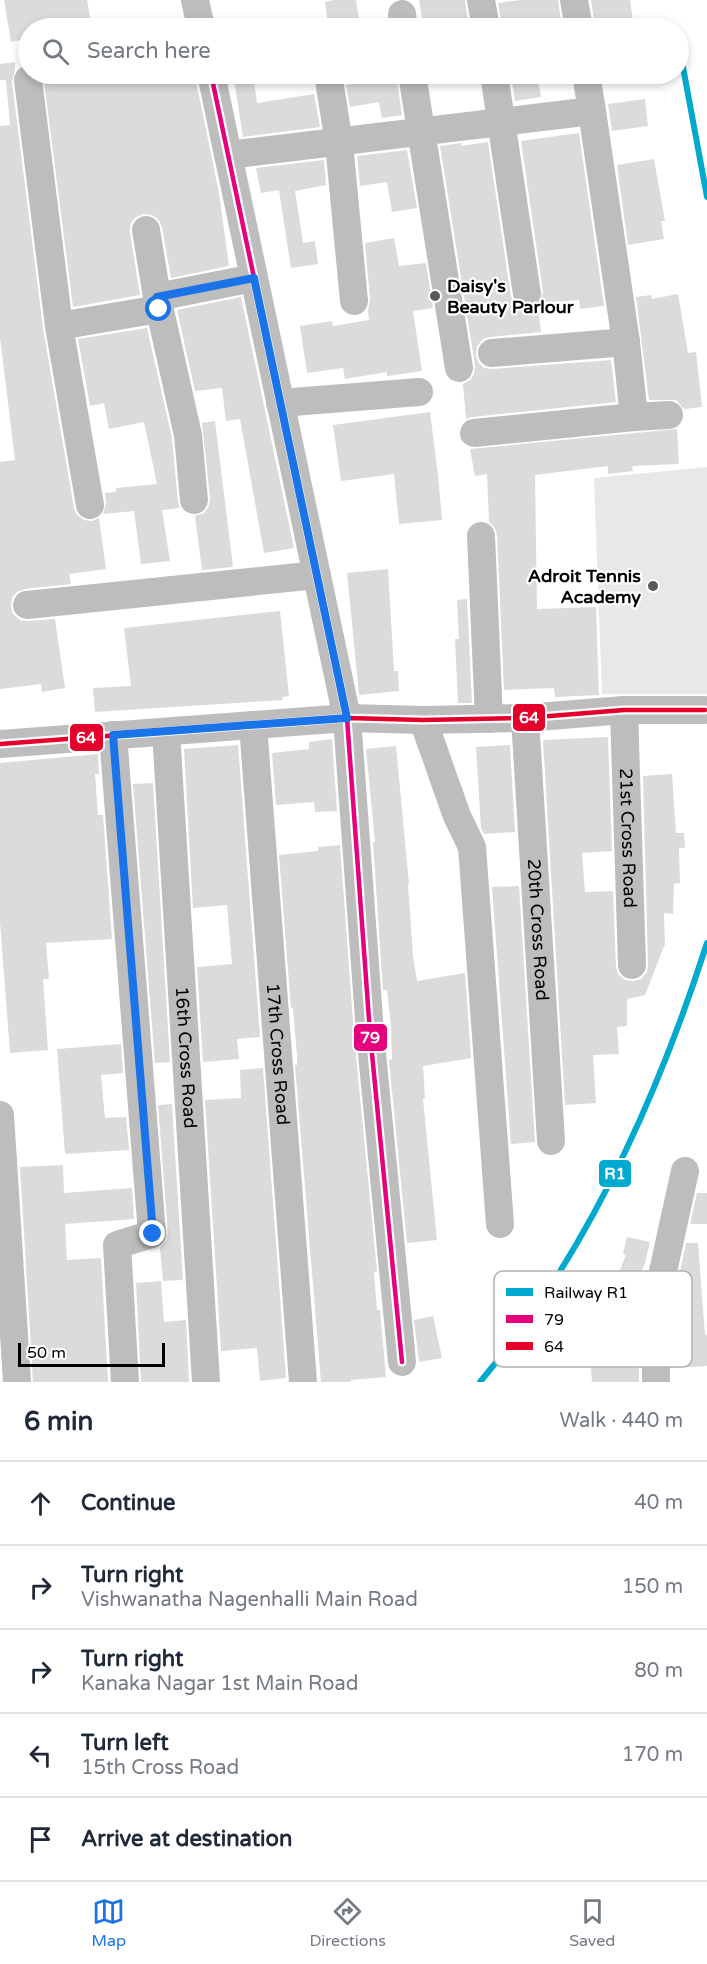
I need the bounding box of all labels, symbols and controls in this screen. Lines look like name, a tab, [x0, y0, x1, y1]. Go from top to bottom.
search box	[18, 18, 689, 84]
icon: search	[39, 35, 72, 68]
text: Search here	[87, 38, 211, 64]
place label: Daisy's Beauty Parlour	[447, 275, 575, 318]
marker: Daisy's Beauty Parlour	[428, 289, 442, 303]
route start	[145, 295, 171, 321]
place label: Adroit Tennis Academy	[528, 565, 641, 608]
marker: Adroit Tennis Academy	[646, 579, 660, 593]
line badge: 64	[512, 703, 546, 732]
text: 64	[519, 708, 539, 728]
line badge: 64	[69, 723, 104, 752]
text: 64	[76, 728, 96, 748]
street label: 21st Cross Road	[615, 768, 641, 908]
street label: 20th Cross Road	[523, 858, 553, 1001]
street label: 17th Cross Road	[262, 982, 294, 1126]
street label: 16th Cross Road	[171, 986, 201, 1129]
line badge: 79	[353, 1023, 388, 1052]
text: 79	[360, 1028, 380, 1048]
line badge: R1	[598, 1159, 632, 1188]
text: R1	[604, 1164, 626, 1184]
route end	[139, 1220, 165, 1246]
legend	[494, 1271, 692, 1367]
text: Railway R1	[544, 1283, 628, 1303]
text: 79	[544, 1310, 564, 1330]
text: 64	[544, 1337, 564, 1357]
scale bar	[18, 1340, 165, 1368]
text: 50 m	[27, 1343, 66, 1363]
text: 6 min	[24, 1406, 93, 1437]
text: Walk · 440 m	[560, 1409, 683, 1433]
icon: ahead	[24, 1487, 57, 1520]
text: Continue	[81, 1490, 176, 1516]
text: 40 m	[634, 1491, 683, 1515]
text: Turn right	[81, 1562, 183, 1588]
icon: right	[24, 1571, 57, 1604]
text: 150 m	[622, 1575, 683, 1599]
text: Vishwanatha Nagenhalli Main Road	[81, 1588, 418, 1612]
text: Turn right	[81, 1646, 183, 1672]
icon: right	[24, 1655, 57, 1688]
text: 80 m	[634, 1659, 683, 1683]
text: Kanaka Nagar 1st Main Road	[81, 1672, 358, 1696]
text: Turn left	[81, 1730, 169, 1756]
icon: left	[24, 1739, 57, 1772]
text: 170 m	[622, 1743, 683, 1767]
text: 15th Cross Road	[81, 1756, 239, 1780]
icon: arrive	[24, 1823, 57, 1856]
text: Arrive at destination	[81, 1826, 292, 1852]
tab: Map	[92, 1895, 126, 1951]
tab: Directions	[309, 1895, 386, 1951]
tab: Saved	[569, 1895, 615, 1951]

